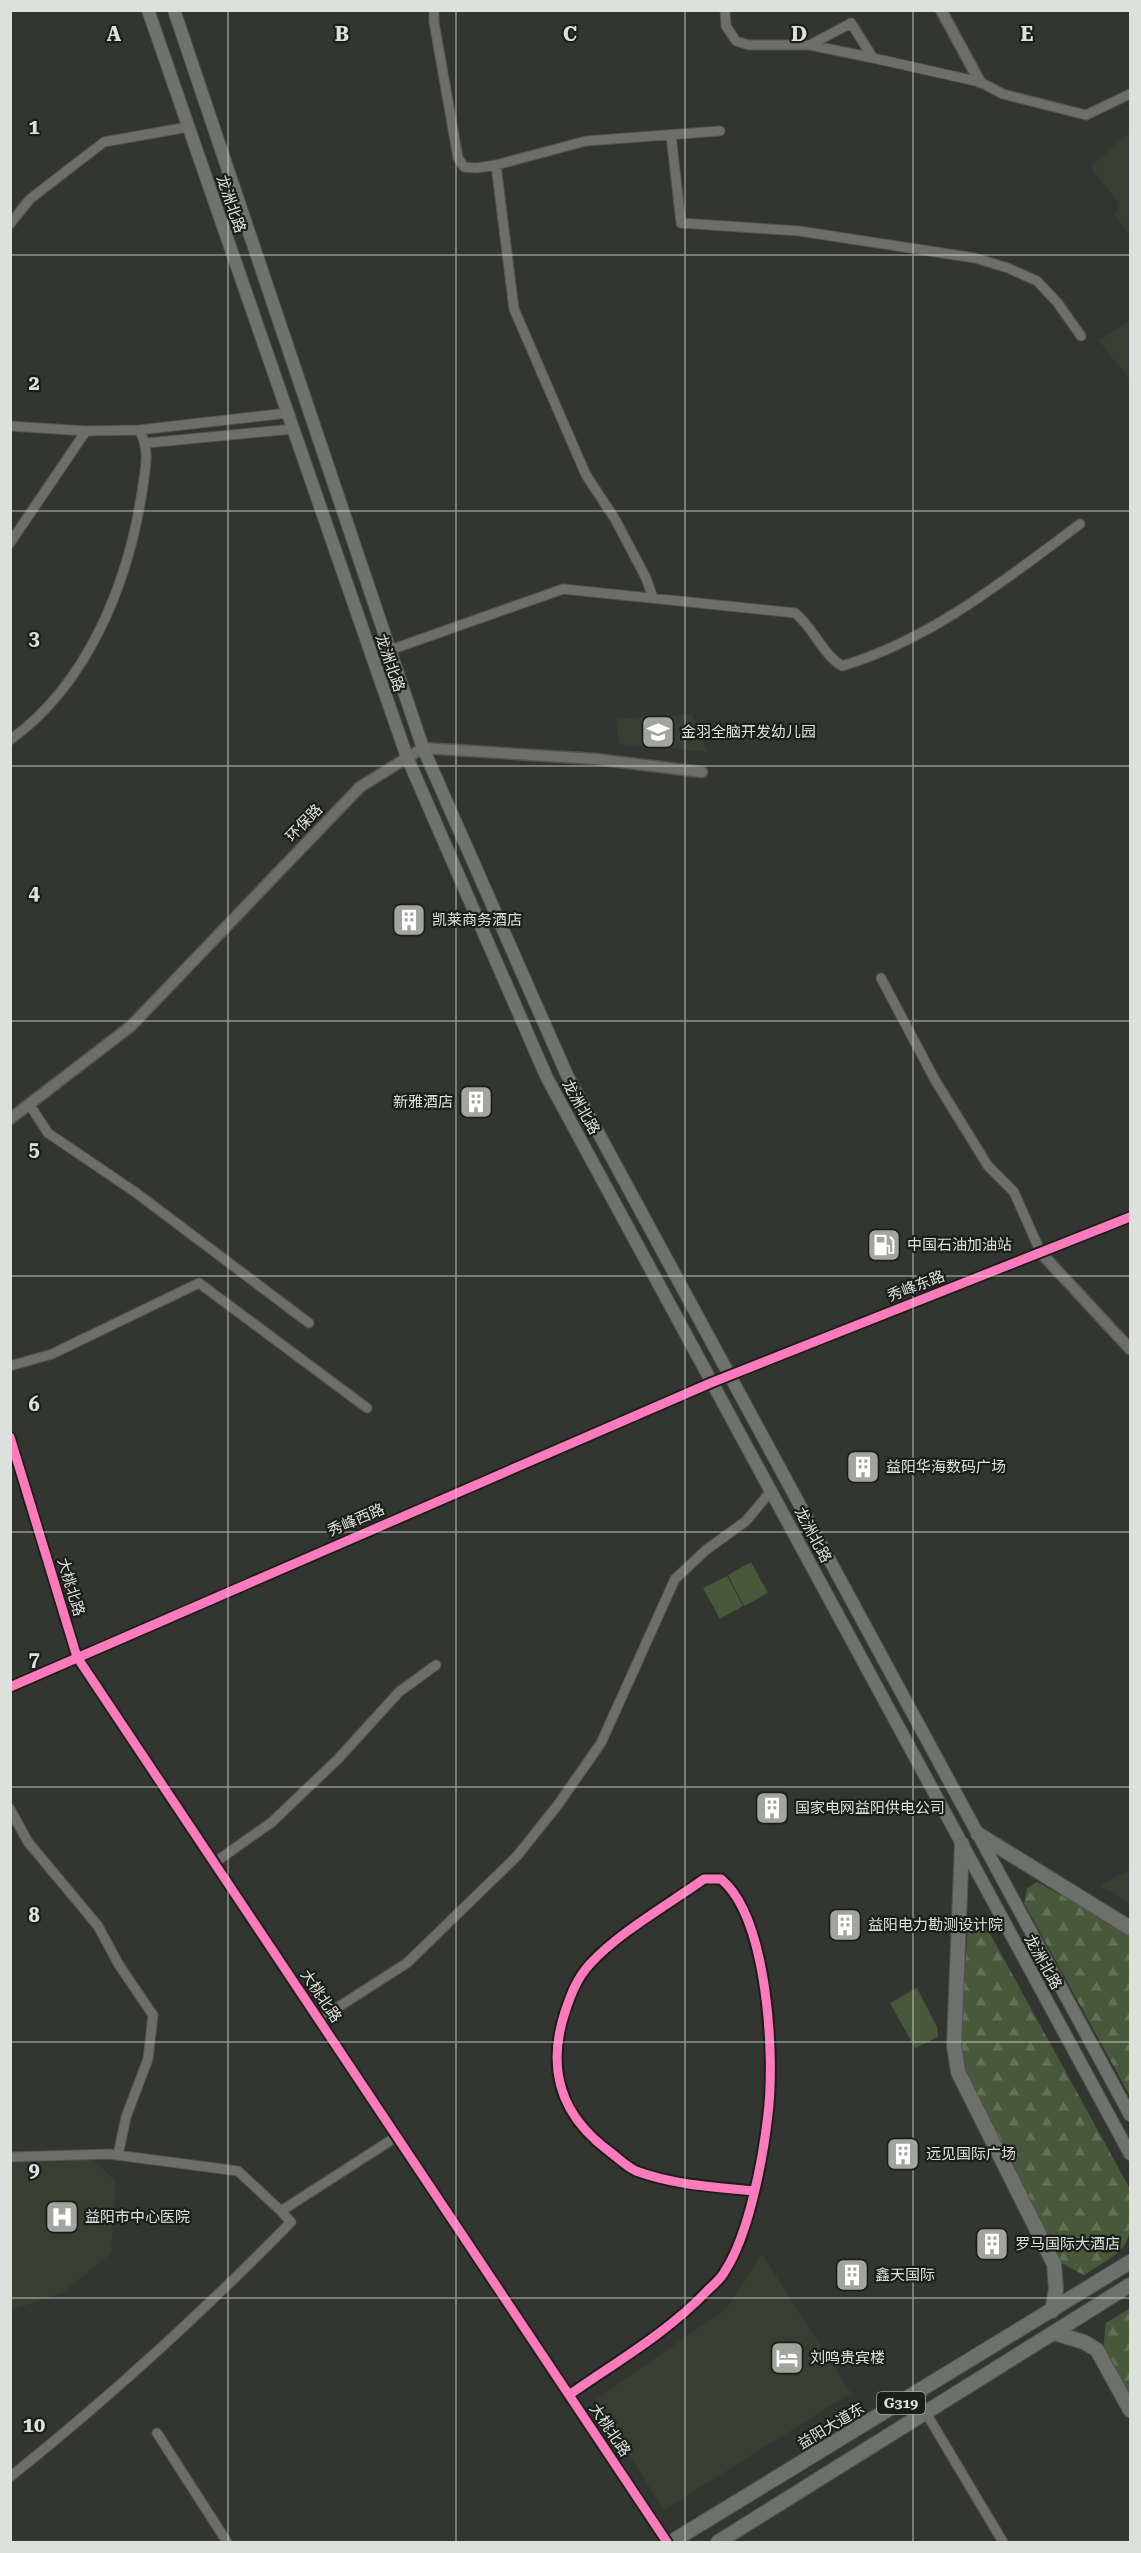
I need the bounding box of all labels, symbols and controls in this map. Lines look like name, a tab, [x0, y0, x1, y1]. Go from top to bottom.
text: A	[107, 22, 122, 46]
text: B	[335, 22, 349, 46]
text: C	[563, 22, 577, 46]
text: D	[791, 22, 807, 46]
text: E	[1021, 22, 1034, 46]
text: 1	[28, 115, 40, 139]
street label: 龙洲北路	[213, 173, 249, 235]
text: 2	[28, 371, 40, 395]
text: 3	[28, 626, 40, 650]
street label: 龙洲北路	[372, 632, 408, 694]
school or university icon: 金羽全脑开发幼儿园	[640, 714, 676, 750]
place label: 金羽全脑开发幼儿园	[681, 723, 816, 741]
street label: 环保路	[282, 801, 326, 845]
text: 4	[28, 881, 40, 905]
building icon: 凯莱商务酒店	[391, 902, 427, 938]
place label: 凯莱商务酒店	[432, 911, 522, 929]
street label: 龙洲北路	[559, 1076, 603, 1138]
building icon: 新雅酒店	[458, 1084, 494, 1120]
place label: 新雅酒店	[393, 1093, 453, 1111]
text: 5	[28, 1137, 40, 1161]
fuel station icon: 中国石油加油站	[866, 1227, 902, 1263]
place label: 中国石油加油站	[907, 1236, 1012, 1254]
street label: 秀峰东路	[885, 1267, 947, 1305]
text: 6	[28, 1392, 40, 1416]
building icon: 益阳华海数码广场	[845, 1449, 881, 1485]
place label: 益阳华海数码广场	[886, 1458, 1006, 1476]
street label: 秀峰西路	[325, 1500, 387, 1540]
street label: 龙洲北路	[791, 1504, 835, 1566]
street label: 大桃北路	[54, 1556, 88, 1618]
text: 7	[28, 1647, 40, 1671]
building icon: 国家电网益阳供电公司	[754, 1790, 790, 1826]
place label: 国家电网益阳供电公司	[795, 1799, 945, 1817]
text: 8	[28, 1903, 40, 1927]
building icon: 益阳电力勘测设计院	[827, 1907, 863, 1943]
place label: 益阳电力勘测设计院	[868, 1916, 1003, 1934]
street label: 龙洲北路	[1021, 1931, 1065, 1993]
street label: 大桃北路	[297, 1966, 345, 2026]
building icon: 远见国际广场	[885, 2136, 921, 2172]
place label: 远见国际广场	[926, 2145, 1016, 2163]
text: 9	[28, 2158, 40, 2182]
hospital icon: 益阳市中心医院	[44, 2199, 80, 2235]
place label: 益阳市中心医院	[85, 2208, 190, 2226]
building icon: 罗马国际大酒店	[974, 2226, 1010, 2262]
place label: 罗马国际大酒店	[1015, 2235, 1120, 2253]
building icon: 鑫天国际	[834, 2257, 870, 2293]
place label: 鑫天国际	[875, 2266, 935, 2284]
hotel icon: 刘鸣贵宾楼	[769, 2340, 805, 2376]
place label: 刘鸣贵宾楼	[810, 2349, 885, 2367]
road number: G319	[877, 2392, 925, 2414]
street label: 益阳大道东	[794, 2399, 868, 2453]
street label: 大桃北路	[586, 2400, 634, 2460]
text: 10	[23, 2413, 45, 2437]

